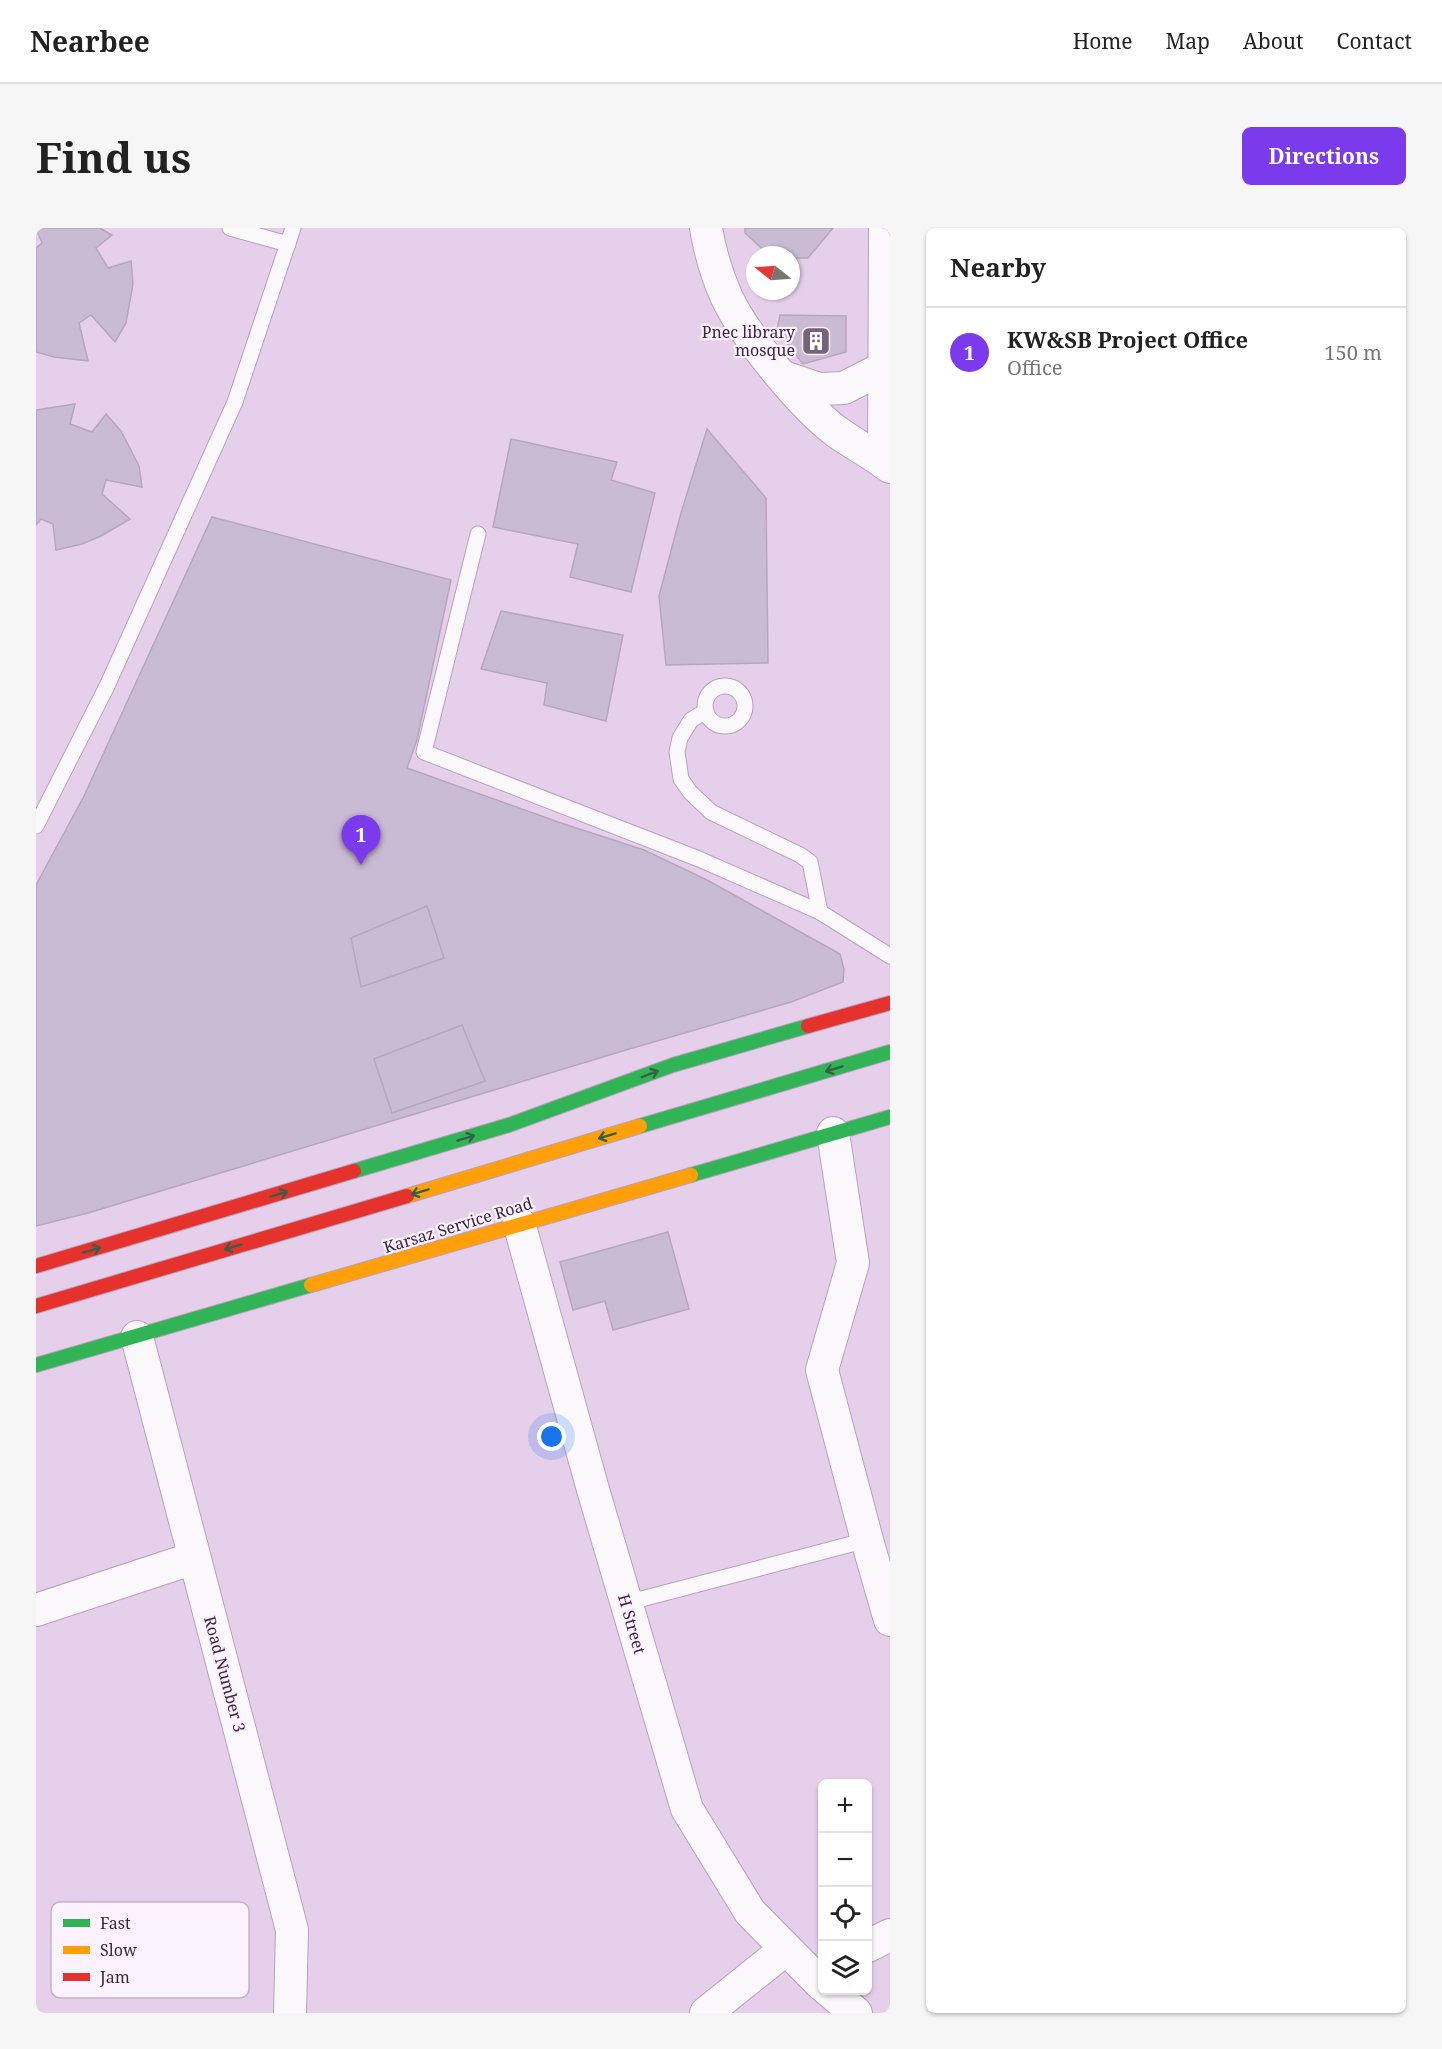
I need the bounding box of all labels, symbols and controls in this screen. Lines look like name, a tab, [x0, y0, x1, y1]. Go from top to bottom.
text: Nearbee	[30, 22, 150, 60]
text: Home	[1073, 27, 1133, 55]
text: Map	[1166, 27, 1210, 55]
text: About	[1243, 27, 1304, 55]
text: Contact	[1337, 27, 1412, 55]
button: Directions	[1242, 127, 1406, 185]
text: Find us	[36, 128, 191, 185]
north arrow	[746, 246, 800, 300]
text: Nearby	[950, 249, 1046, 285]
place label: Pnec library mosque	[702, 321, 796, 361]
text: KW&SB Project Office	[1007, 324, 1248, 354]
building icon: Pnec library mosque	[800, 325, 832, 357]
text: 1	[964, 339, 975, 366]
text: 150 m	[1324, 339, 1382, 366]
text: Office	[1007, 354, 1062, 381]
pin: 1	[342, 816, 380, 865]
one-way arrow	[825, 1064, 844, 1075]
one-way arrow	[640, 1067, 659, 1078]
one-way arrow	[598, 1131, 617, 1142]
one-way arrow	[456, 1132, 475, 1143]
one-way arrow	[411, 1187, 430, 1198]
one-way arrow	[269, 1188, 288, 1199]
street label: Karsaz Service Road	[381, 1192, 535, 1258]
one-way arrow	[224, 1242, 243, 1253]
one-way arrow	[82, 1244, 101, 1255]
your location	[537, 1422, 566, 1451]
street label: H Street	[613, 1591, 651, 1657]
street label: Road Number 3	[199, 1614, 251, 1734]
map controls	[818, 1779, 872, 1995]
button: +	[818, 1779, 872, 1833]
button: −	[818, 1833, 872, 1887]
button: locate	[818, 1887, 872, 1941]
legend	[51, 1902, 249, 1998]
text: Fast	[100, 1912, 131, 1934]
text: Slow	[100, 1939, 137, 1961]
button: layers	[818, 1941, 872, 1995]
text: Jam	[99, 1966, 130, 1988]

